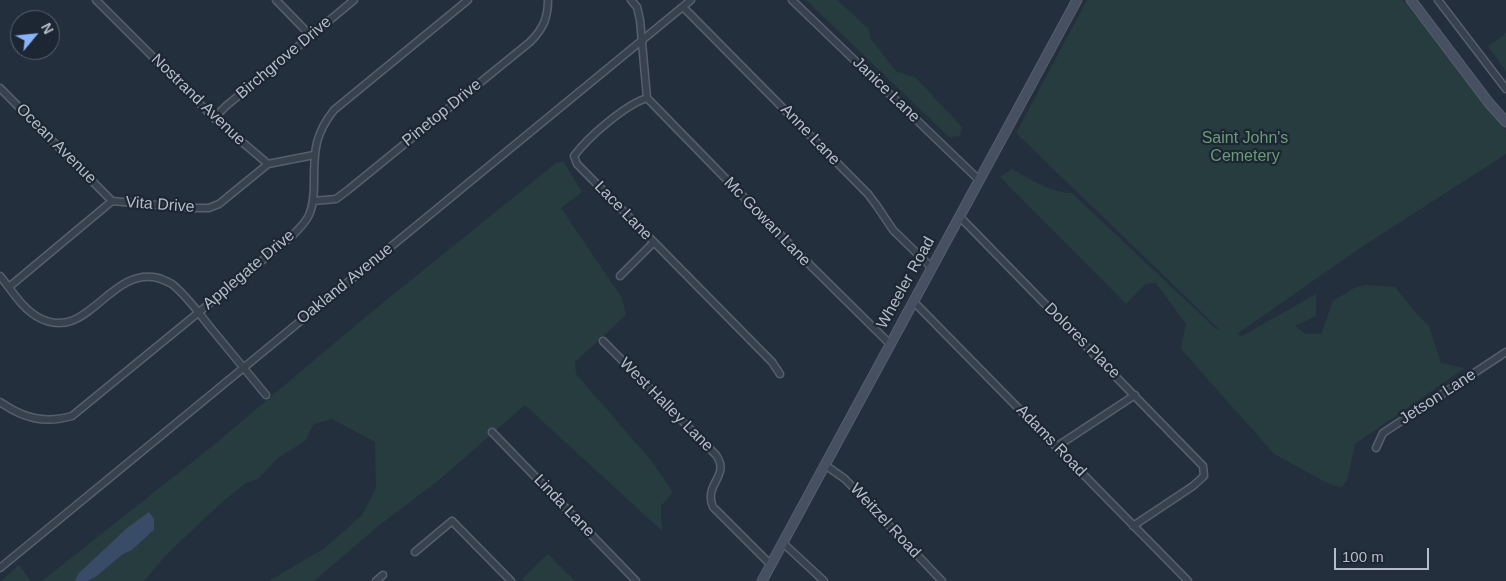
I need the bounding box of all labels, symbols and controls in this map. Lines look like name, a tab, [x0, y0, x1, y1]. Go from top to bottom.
north arrow	[10, 10, 60, 60]
street label: Birchgrove Drive	[233, 13, 335, 103]
text: N	[38, 20, 57, 37]
street label: Nostrand Avenue	[147, 50, 249, 150]
street label: Janice Lane	[848, 53, 924, 127]
street label: Pinetop Drive	[399, 75, 485, 151]
street label: Ocean Avenue	[12, 100, 100, 188]
street label: Anne Lane	[776, 100, 844, 170]
park label: Saint John's Cemetery	[1202, 129, 1288, 167]
street label: Mc Gowan Lane	[720, 173, 814, 271]
street label: Lace Lane	[590, 177, 656, 245]
street label: Vita Drive	[125, 193, 195, 217]
street label: Applegate Drive	[199, 226, 299, 314]
street label: Wheeler Road	[873, 234, 939, 332]
street label: Oakland Avenue	[293, 239, 397, 329]
street label: Dolores Place	[1040, 299, 1124, 383]
street label: West Halley Lane	[615, 354, 717, 456]
street label: Jetson Lane	[1396, 365, 1480, 429]
street label: Adams Road	[1012, 401, 1090, 481]
street label: Linda Lane	[530, 471, 598, 541]
street label: Weitzel Road	[846, 480, 924, 562]
scale bar	[1336, 538, 1431, 570]
text: 100 m	[1342, 548, 1384, 565]

